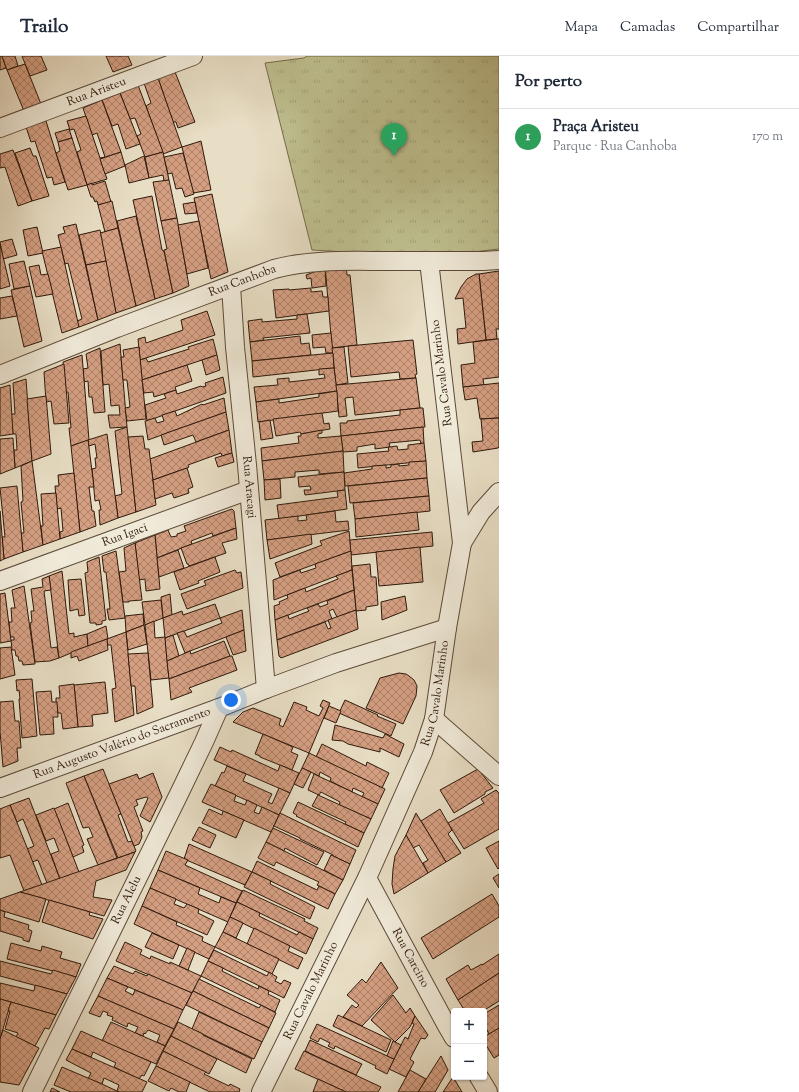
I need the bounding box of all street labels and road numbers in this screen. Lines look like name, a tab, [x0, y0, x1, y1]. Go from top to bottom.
street label: Rua Aristeu	[64, 73, 129, 111]
street label: Rua Canhoba	[206, 260, 279, 302]
street label: Rua Cavalo Marinho	[426, 318, 457, 427]
street label: Rua Aracagi	[237, 455, 261, 520]
street label: Rua Igaci	[100, 519, 151, 552]
street label: Rua Cavalo Marinho	[417, 639, 454, 749]
street label: Rua Augusto Valério do Sacramento	[31, 703, 214, 784]
street label: Rua Alelu	[107, 873, 146, 927]
street label: Rua Carcino	[387, 925, 434, 991]
street label: Rua Cavalo Marinho	[279, 938, 343, 1043]

